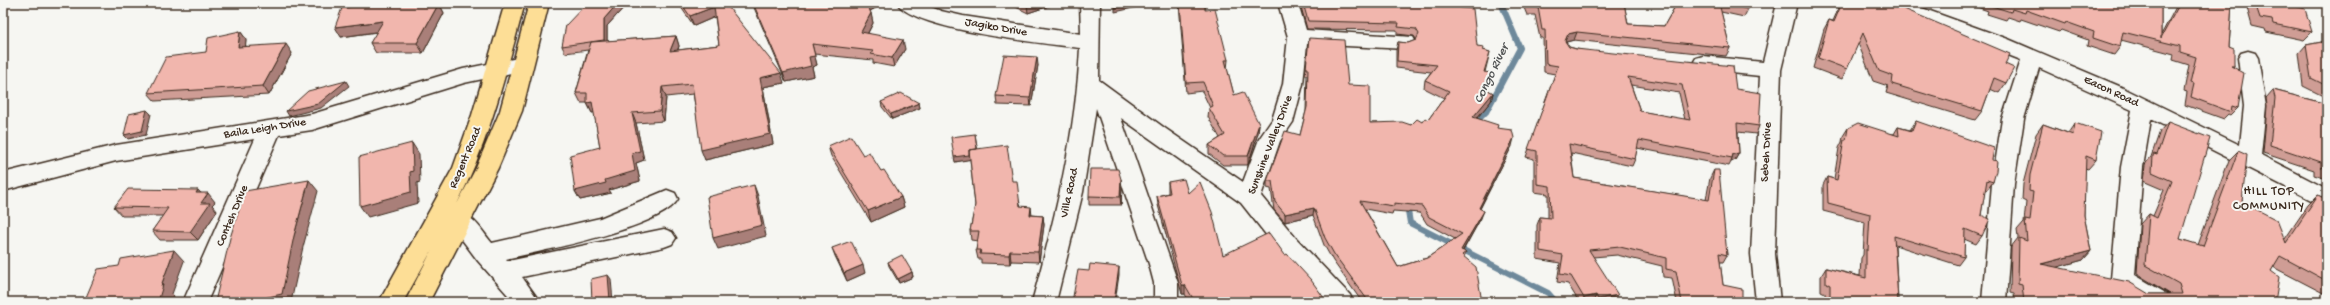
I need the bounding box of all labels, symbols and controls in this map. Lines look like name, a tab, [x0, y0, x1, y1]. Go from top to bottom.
street label: Jagiko Drive	[964, 16, 1029, 41]
water label: Congo River	[1471, 40, 1514, 106]
street label: Eacon Road	[2081, 73, 2142, 111]
street label: Sunshine Valley Drive	[1246, 93, 1297, 196]
street label: Baila Leigh Drive	[222, 115, 308, 143]
street label: Sebeh Drive	[1758, 121, 1776, 182]
street label: Regent Road	[447, 124, 486, 191]
street label: Villa Road	[1058, 166, 1082, 220]
street label: Conteh Drive	[214, 183, 252, 249]
district label: HILL TOP COMMUNITY	[2233, 184, 2305, 214]

